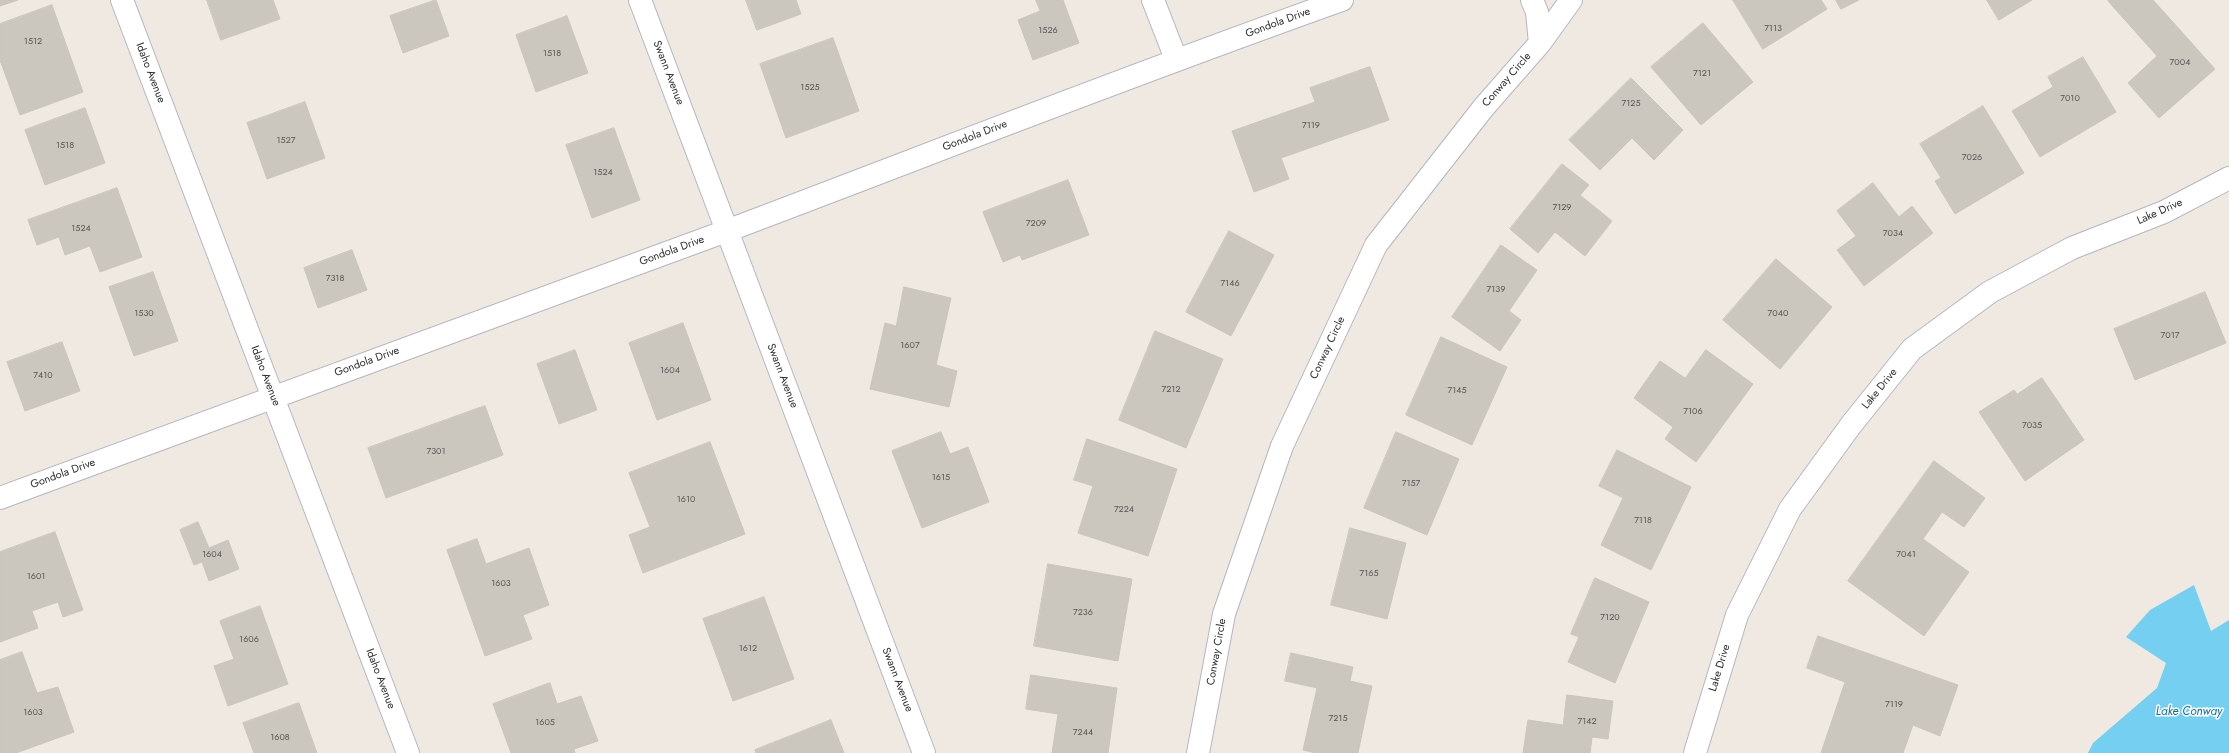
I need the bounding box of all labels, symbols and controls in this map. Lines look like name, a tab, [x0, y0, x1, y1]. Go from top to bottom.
street label: Gondola Drive	[1244, 5, 1312, 41]
house number: 7113	[1764, 24, 1782, 34]
house number: 1526	[1038, 26, 1058, 36]
house number: 1512	[24, 37, 42, 47]
street label: Swann Avenue	[650, 39, 686, 107]
street label: Idaho Avenue	[132, 41, 168, 105]
house number: 1518	[543, 49, 561, 59]
street label: Conway Circle	[1480, 50, 1534, 110]
house number: 7004	[2170, 58, 2190, 68]
house number: 7121	[1693, 69, 1711, 79]
house number: 1525	[800, 83, 820, 93]
house number: 7010	[2060, 94, 2080, 104]
house number: 7125	[1622, 99, 1640, 109]
street label: Gondola Drive	[941, 118, 1009, 154]
house number: 7119	[1302, 121, 1320, 131]
house number: 1527	[277, 136, 295, 146]
house number: 1518	[56, 141, 74, 151]
house number: 7026	[1962, 153, 1982, 163]
house number: 1524	[593, 168, 613, 178]
street label: Lake Drive	[2135, 196, 2185, 228]
house number: 7129	[1552, 203, 1572, 213]
house number: 7209	[1026, 219, 1046, 229]
house number: 1524	[71, 224, 91, 234]
house number: 7034	[1883, 229, 1903, 239]
street label: Gondola Drive	[638, 233, 706, 269]
house number: 7318	[326, 274, 344, 284]
house number: 7146	[1220, 279, 1240, 289]
house number: 7139	[1487, 285, 1505, 295]
house number: 1530	[134, 309, 154, 319]
house number: 7040	[1768, 309, 1788, 319]
street label: Conway Circle	[1308, 315, 1348, 381]
house number: 7017	[2161, 331, 2179, 341]
house number: 1607	[900, 341, 920, 351]
street label: Swann Avenue	[764, 342, 800, 410]
street label: Idaho Avenue	[247, 344, 283, 408]
street label: Gondola Drive	[333, 344, 401, 380]
house number: 1604	[660, 366, 680, 376]
street label: Lake Drive	[1860, 366, 1900, 412]
house number: 7410	[33, 371, 53, 381]
house number: 7212	[1161, 385, 1181, 395]
house number: 7145	[1447, 386, 1467, 396]
house number: 7106	[1683, 407, 1703, 417]
house number: 7035	[2022, 421, 2042, 431]
house number: 7301	[426, 447, 446, 457]
street label: Gondola Drive	[29, 456, 97, 492]
house number: 1615	[932, 473, 950, 483]
house number: 7157	[1402, 479, 1420, 489]
house number: 1610	[677, 495, 695, 505]
house number: 7224	[1114, 505, 1134, 515]
house number: 7118	[1634, 516, 1652, 526]
house number: 1604	[202, 550, 222, 560]
house number: 7041	[1896, 550, 1916, 560]
house number: 7165	[1359, 569, 1379, 579]
house number: 1601	[27, 572, 45, 582]
house number: 1603	[491, 579, 511, 589]
house number: 7236	[1073, 608, 1093, 618]
house number: 7120	[1600, 613, 1620, 623]
street label: Conway Circle	[1205, 618, 1229, 686]
house number: 1606	[239, 635, 259, 645]
street label: Lake Drive	[1707, 643, 1733, 693]
house number: 1612	[739, 644, 757, 654]
street label: Swann Avenue	[879, 646, 915, 714]
street label: Idaho Avenue	[362, 647, 398, 711]
house number: 7119	[1885, 700, 1903, 710]
water label: Lake Conway	[2156, 705, 2222, 719]
house number: 1603	[23, 708, 43, 718]
house number: 7215	[1329, 714, 1347, 724]
house number: 7142	[1577, 717, 1597, 727]
house number: 1605	[535, 718, 555, 728]
house number: 7244	[1073, 728, 1093, 738]
house number: 1608	[270, 733, 290, 743]

